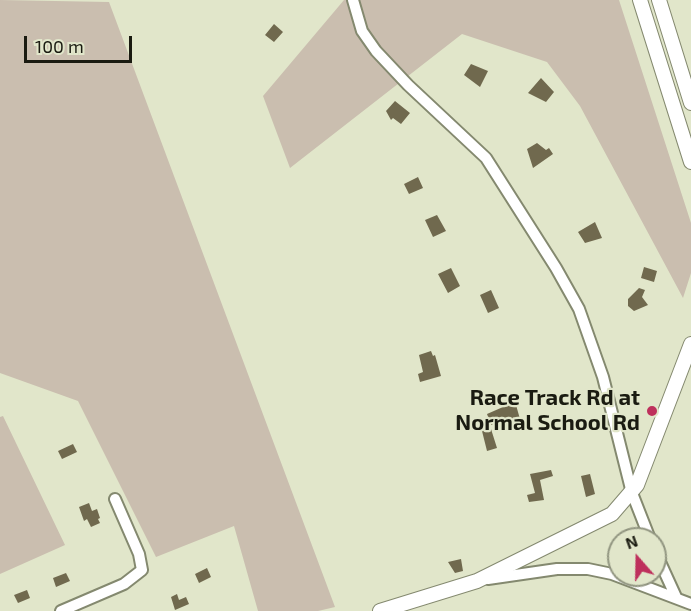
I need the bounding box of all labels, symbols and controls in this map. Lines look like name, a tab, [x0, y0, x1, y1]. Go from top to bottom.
scale bar	[27, 24, 135, 62]
text: 100 m	[35, 35, 84, 57]
place label: Race Track Rd at Normal School Rd	[455, 385, 640, 436]
marker: Race Track Rd at Normal School Rd	[645, 404, 659, 418]
north arrow	[607, 527, 667, 587]
text: N	[623, 531, 640, 552]

